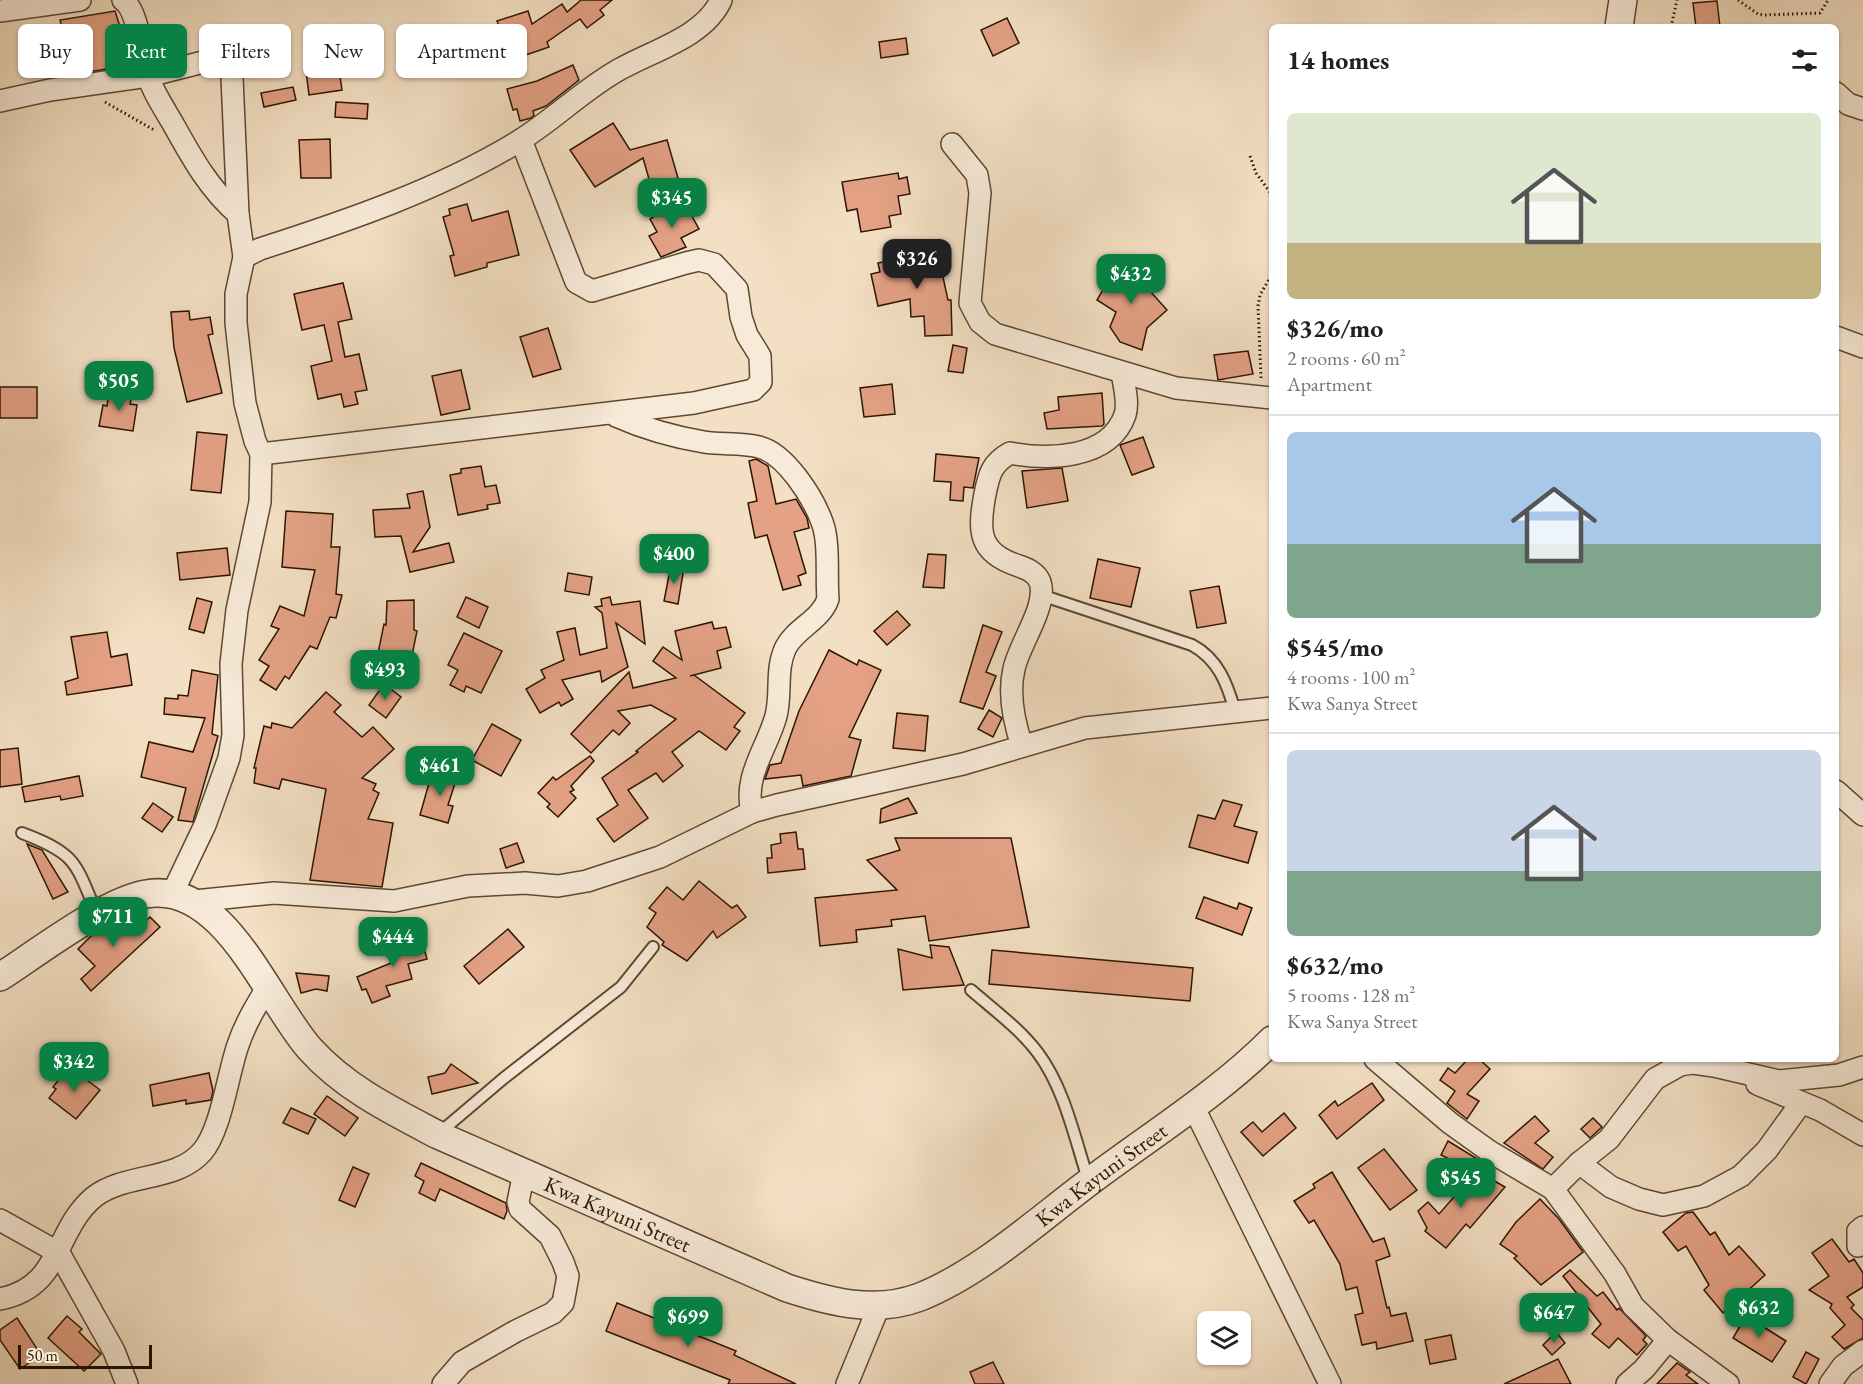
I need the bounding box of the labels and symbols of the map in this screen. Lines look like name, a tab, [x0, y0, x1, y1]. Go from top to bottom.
pin: $345	[636, 178, 708, 229]
pin: $326	[881, 239, 953, 290]
pin: $432	[1095, 254, 1167, 305]
pin: $505	[83, 361, 155, 412]
pin: $400	[638, 534, 710, 585]
pin: $493	[349, 650, 421, 701]
pin: $461	[404, 746, 476, 797]
pin: $711	[77, 897, 149, 948]
pin: $444	[357, 917, 429, 968]
pin: $342	[38, 1042, 110, 1093]
street label: Kwa Kayuni Street	[1029, 1116, 1173, 1234]
pin: $545	[1425, 1158, 1497, 1209]
street label: Kwa Kayuni Street	[540, 1169, 696, 1259]
pin: $632	[1723, 1288, 1795, 1339]
pin: $647	[1518, 1293, 1590, 1344]
pin: $699	[652, 1297, 724, 1348]
scale bar	[18, 1342, 152, 1370]

